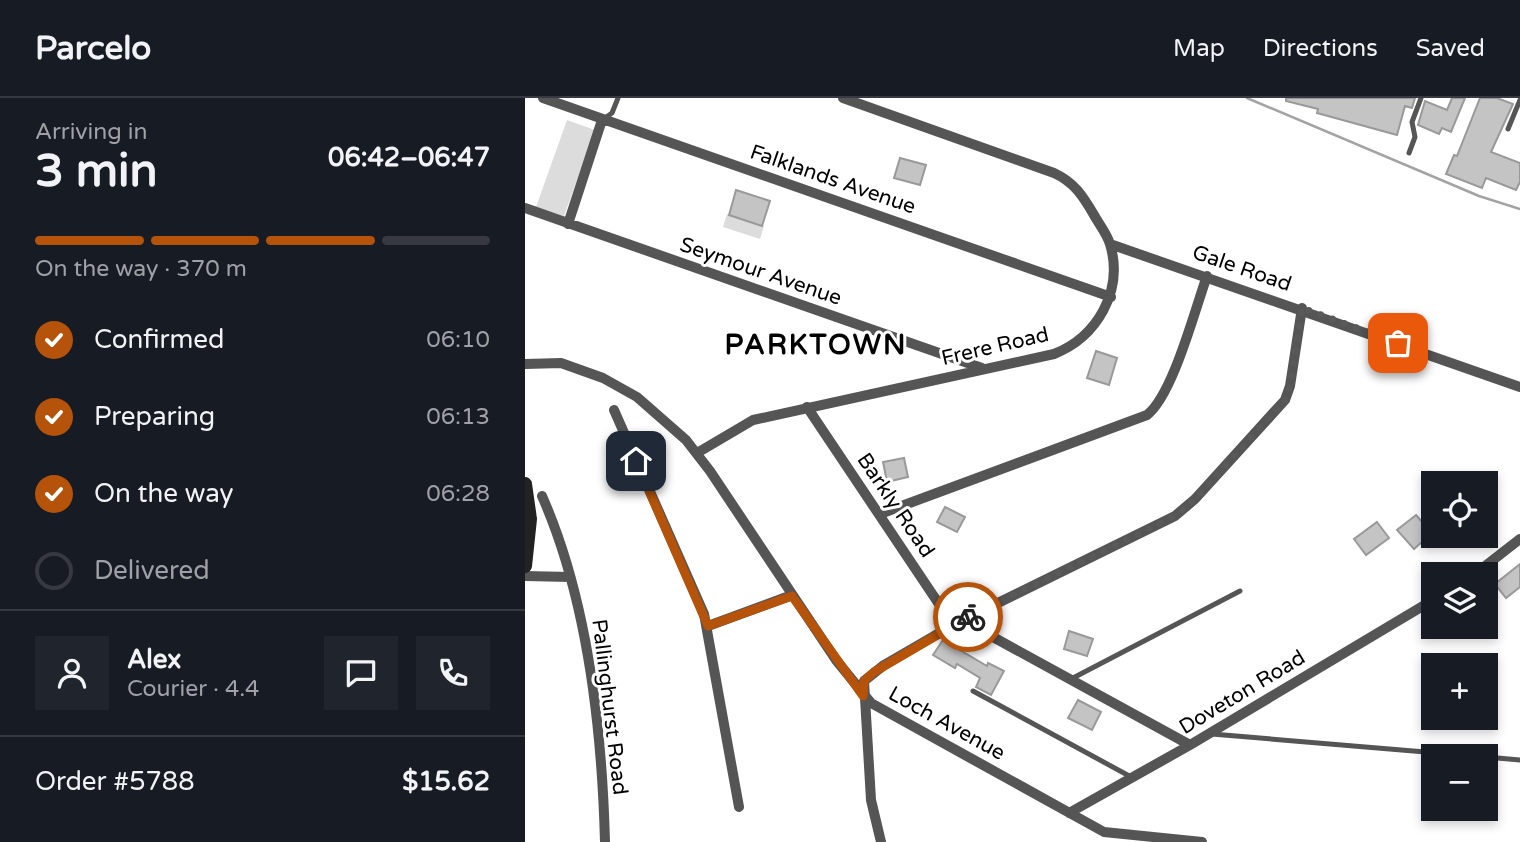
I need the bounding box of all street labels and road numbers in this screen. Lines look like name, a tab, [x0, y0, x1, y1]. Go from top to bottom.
street label: Falklands Avenue	[747, 139, 919, 220]
street label: Seymour Avenue	[677, 232, 845, 311]
street label: Gale Road	[1189, 240, 1295, 297]
street label: Frere Road	[939, 322, 1051, 371]
street label: Barkly Road	[852, 448, 940, 562]
street label: Pallinghurst Road	[586, 618, 633, 796]
street label: Doveton Road	[1175, 645, 1310, 740]
street label: Loch Avenue	[884, 681, 1010, 766]

